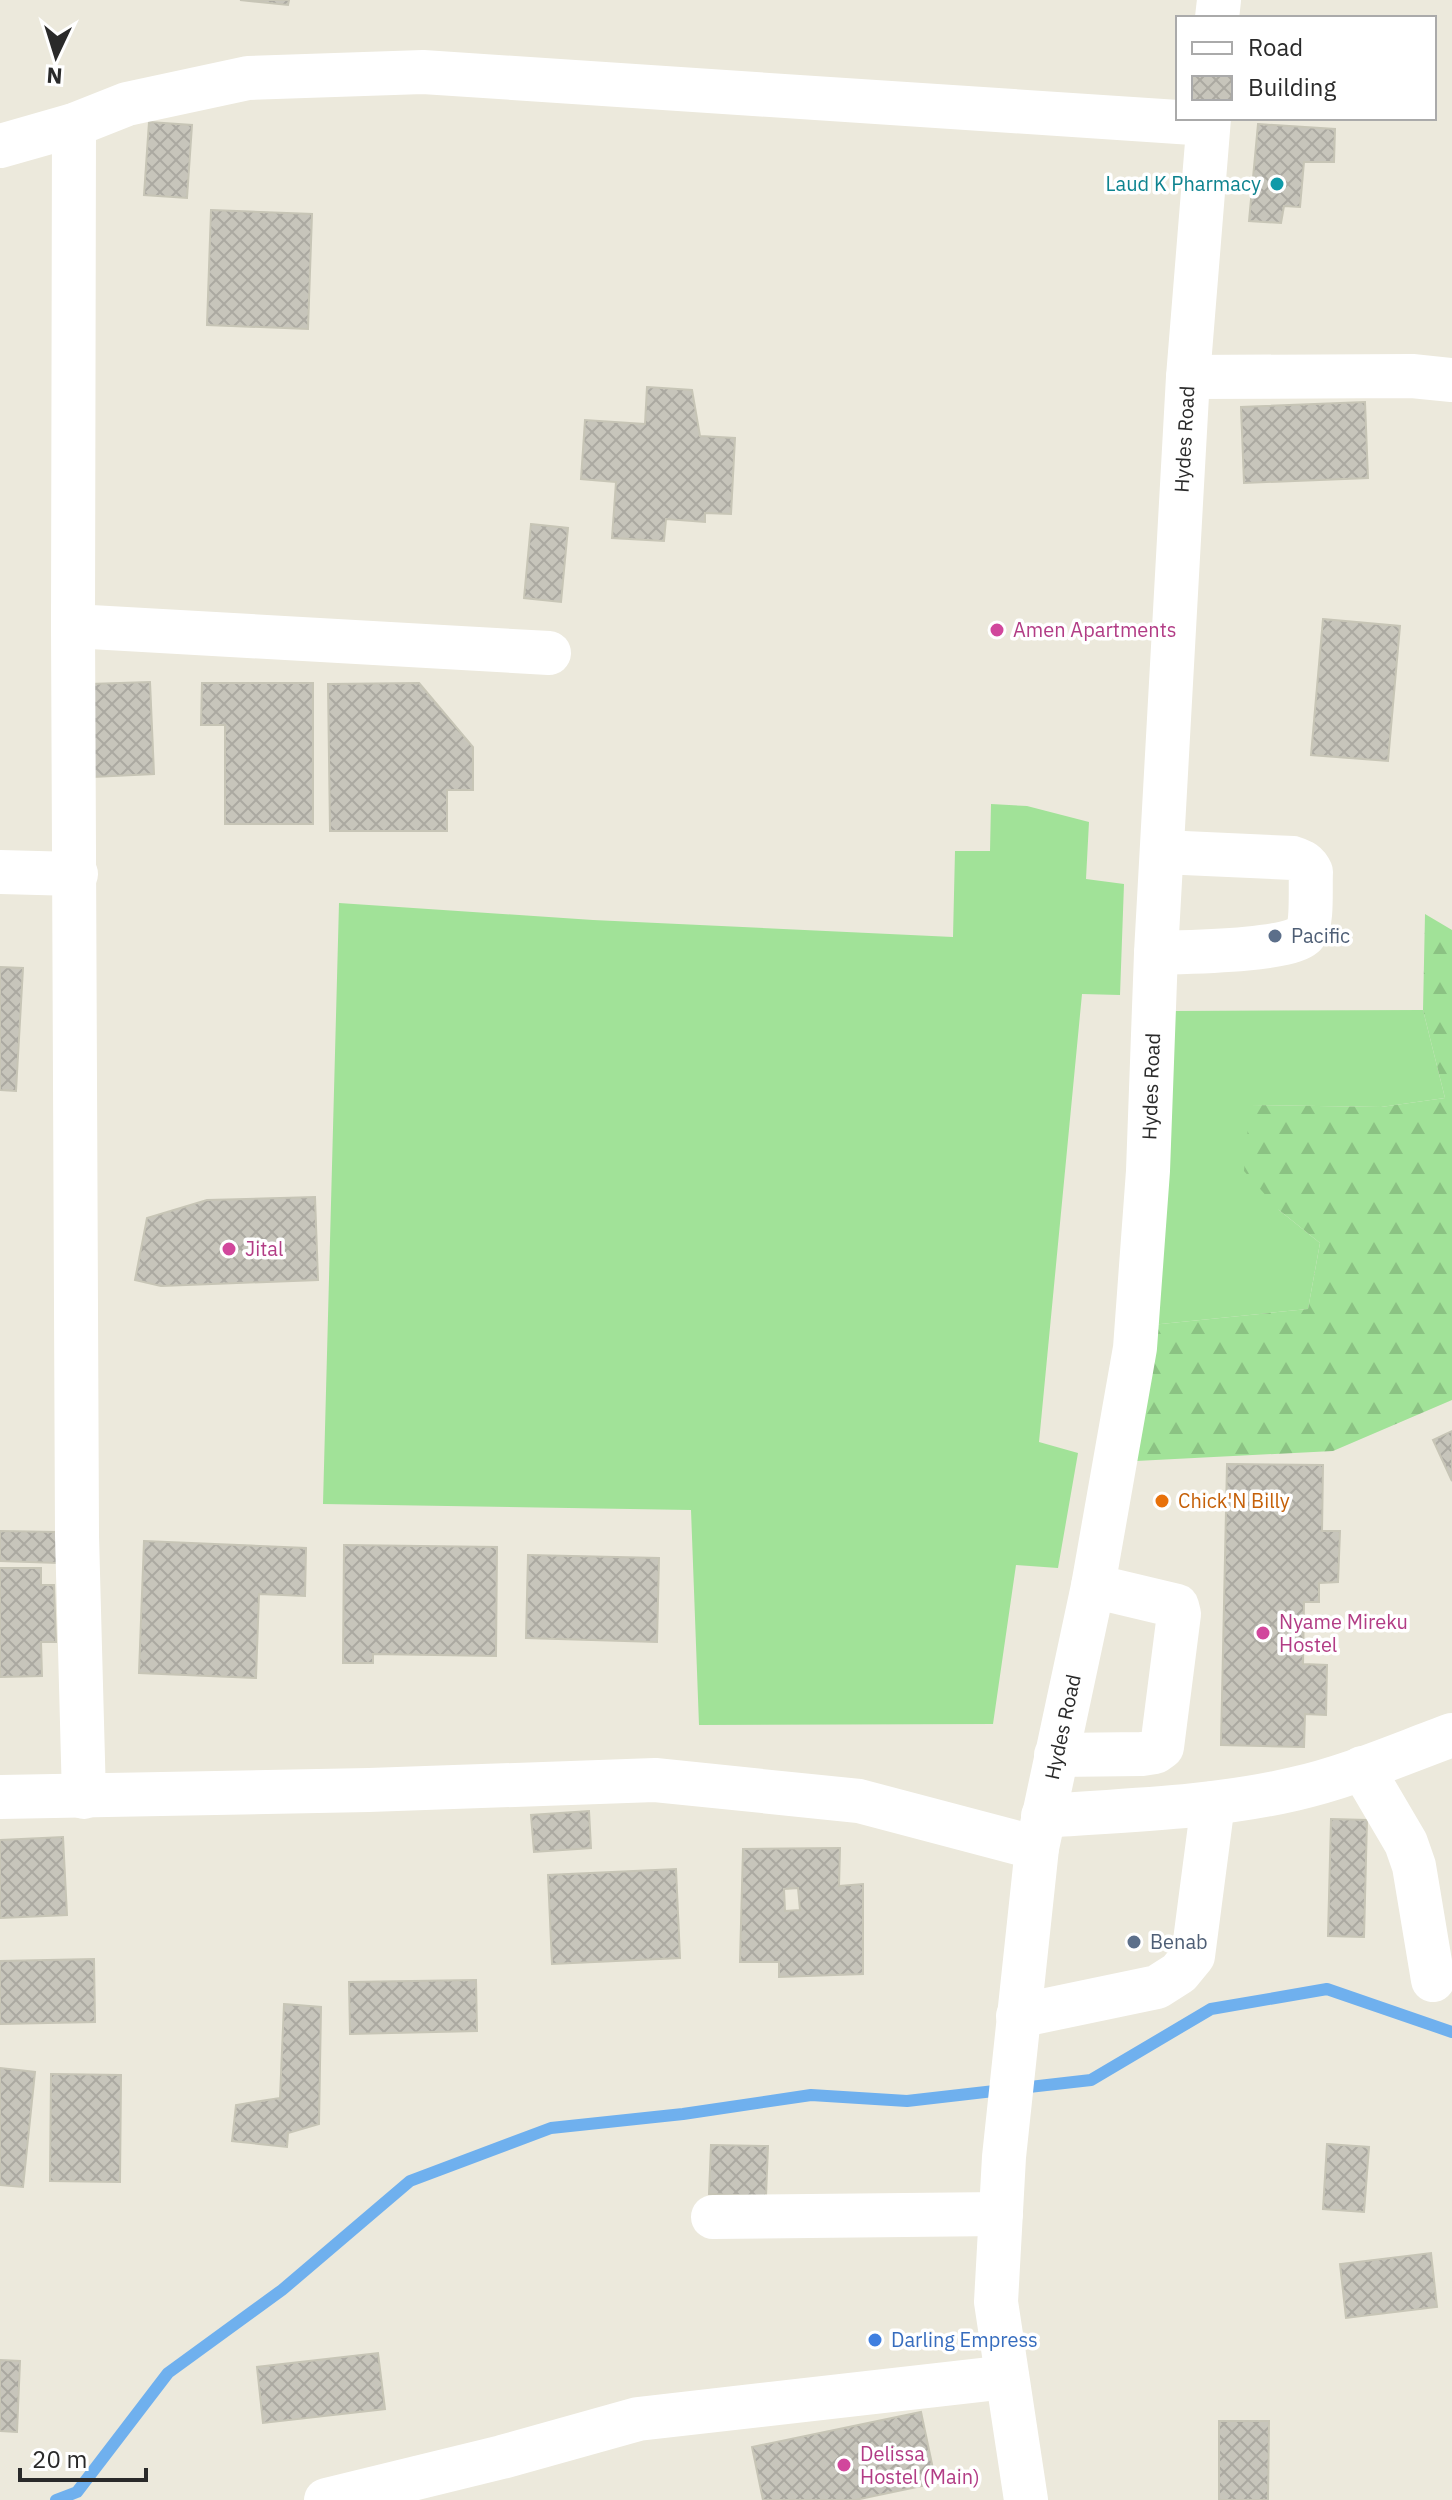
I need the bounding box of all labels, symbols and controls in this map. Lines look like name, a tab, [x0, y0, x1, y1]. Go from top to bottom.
north arrow	[16, 16, 96, 96]
legend	[1176, 16, 1436, 120]
text: Road	[1248, 31, 1303, 63]
text: N	[46, 61, 64, 91]
text: Building	[1248, 71, 1336, 103]
place label: Laud K Pharmacy	[1106, 170, 1261, 197]
marker: Laud K Pharmacy	[1268, 175, 1286, 193]
street label: Hydes Road	[1168, 385, 1200, 493]
place label: Amen Apartments	[1013, 616, 1176, 643]
marker: Amen Apartments	[988, 621, 1006, 639]
place label: Pacific	[1291, 922, 1350, 949]
marker: Pacific	[1266, 927, 1284, 945]
street label: Hydes Road	[1135, 1032, 1166, 1140]
place label: Jital	[245, 1235, 283, 1262]
marker: Jital	[220, 1240, 238, 1258]
place label: Chick'N Billy	[1178, 1487, 1290, 1514]
marker: Chick'N Billy	[1153, 1492, 1171, 1510]
place label: Nyame Mireku Hostel	[1279, 1608, 1408, 1658]
marker: Nyame Mireku Hostel	[1254, 1624, 1272, 1642]
street label: Hydes Road	[1038, 1672, 1087, 1782]
place label: Benab	[1150, 1928, 1208, 1955]
marker: Benab	[1125, 1933, 1143, 1951]
place label: Darling Empress	[891, 2326, 1038, 2353]
marker: Darling Empress	[866, 2331, 884, 2349]
scale bar	[20, 2432, 146, 2482]
place label: Delissa Hostel (Main)	[860, 2440, 980, 2490]
text: 20 m	[32, 2443, 87, 2475]
marker: Delissa Hostel (Main)	[835, 2456, 853, 2474]

